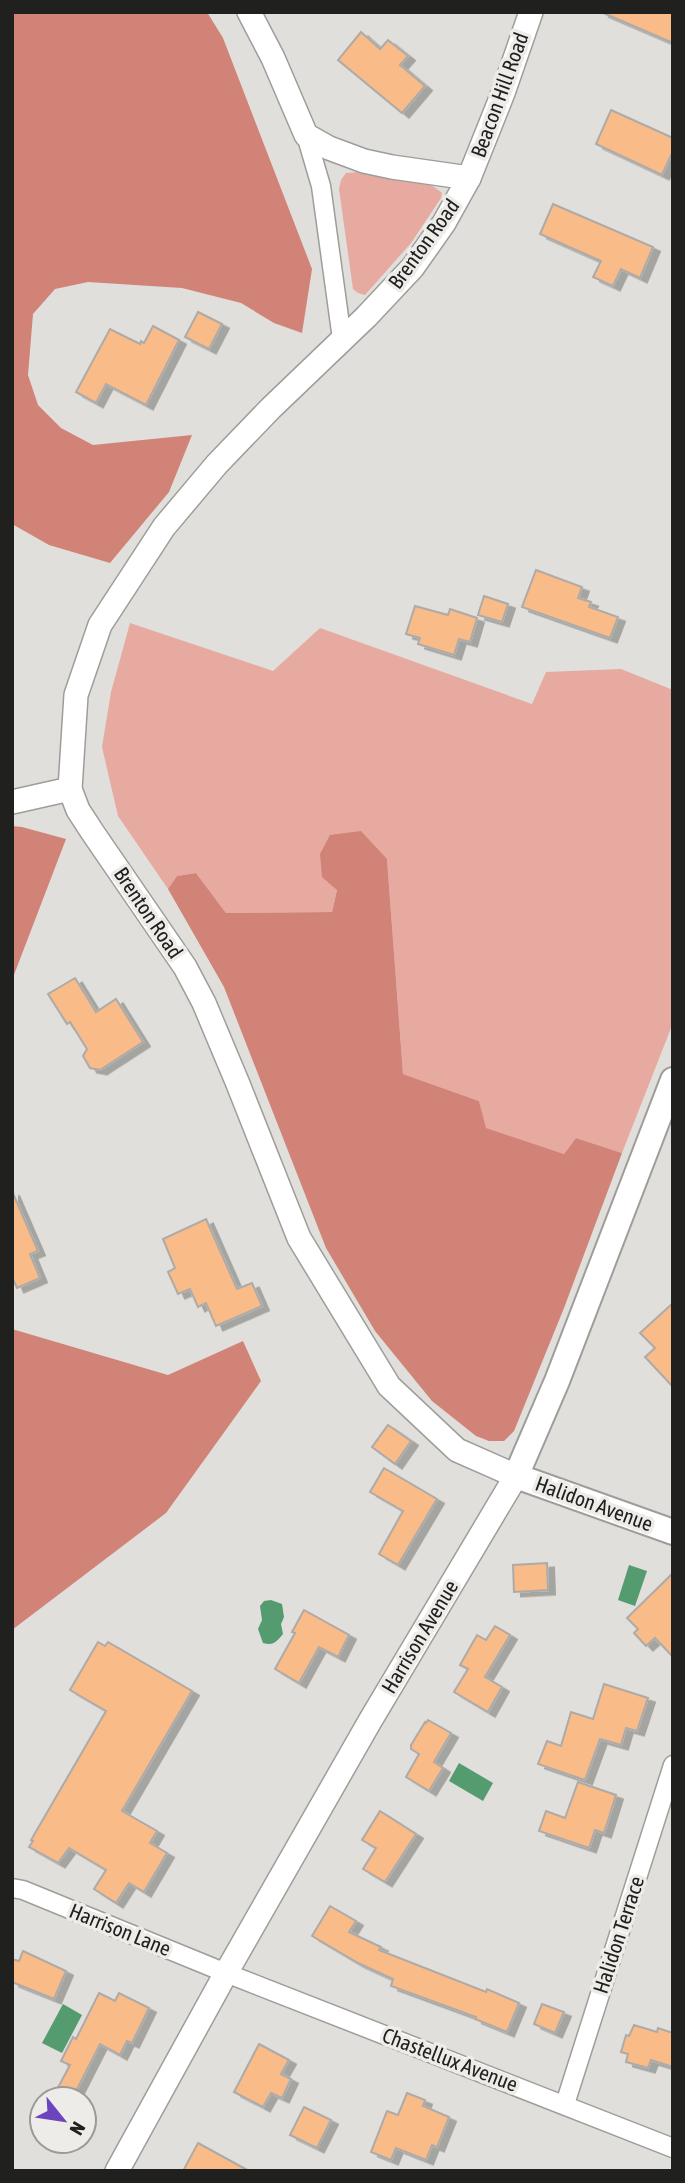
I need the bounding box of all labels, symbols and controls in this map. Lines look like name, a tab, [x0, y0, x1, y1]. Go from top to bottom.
street label: Beacon Hill Road	[465, 29, 533, 160]
street label: Brenton Road	[383, 194, 464, 293]
street label: Brenton Road	[110, 862, 188, 963]
street label: Halidon Avenue	[532, 1471, 656, 1535]
street label: Harrison Avenue	[376, 1576, 462, 1697]
street label: Halidon Terrace	[588, 1873, 648, 1996]
street label: Harrison Lane	[66, 1898, 175, 1960]
street label: Chastellux Avenue	[379, 2022, 521, 2096]
north arrow	[28, 2085, 98, 2155]
text: N	[65, 2118, 90, 2139]

